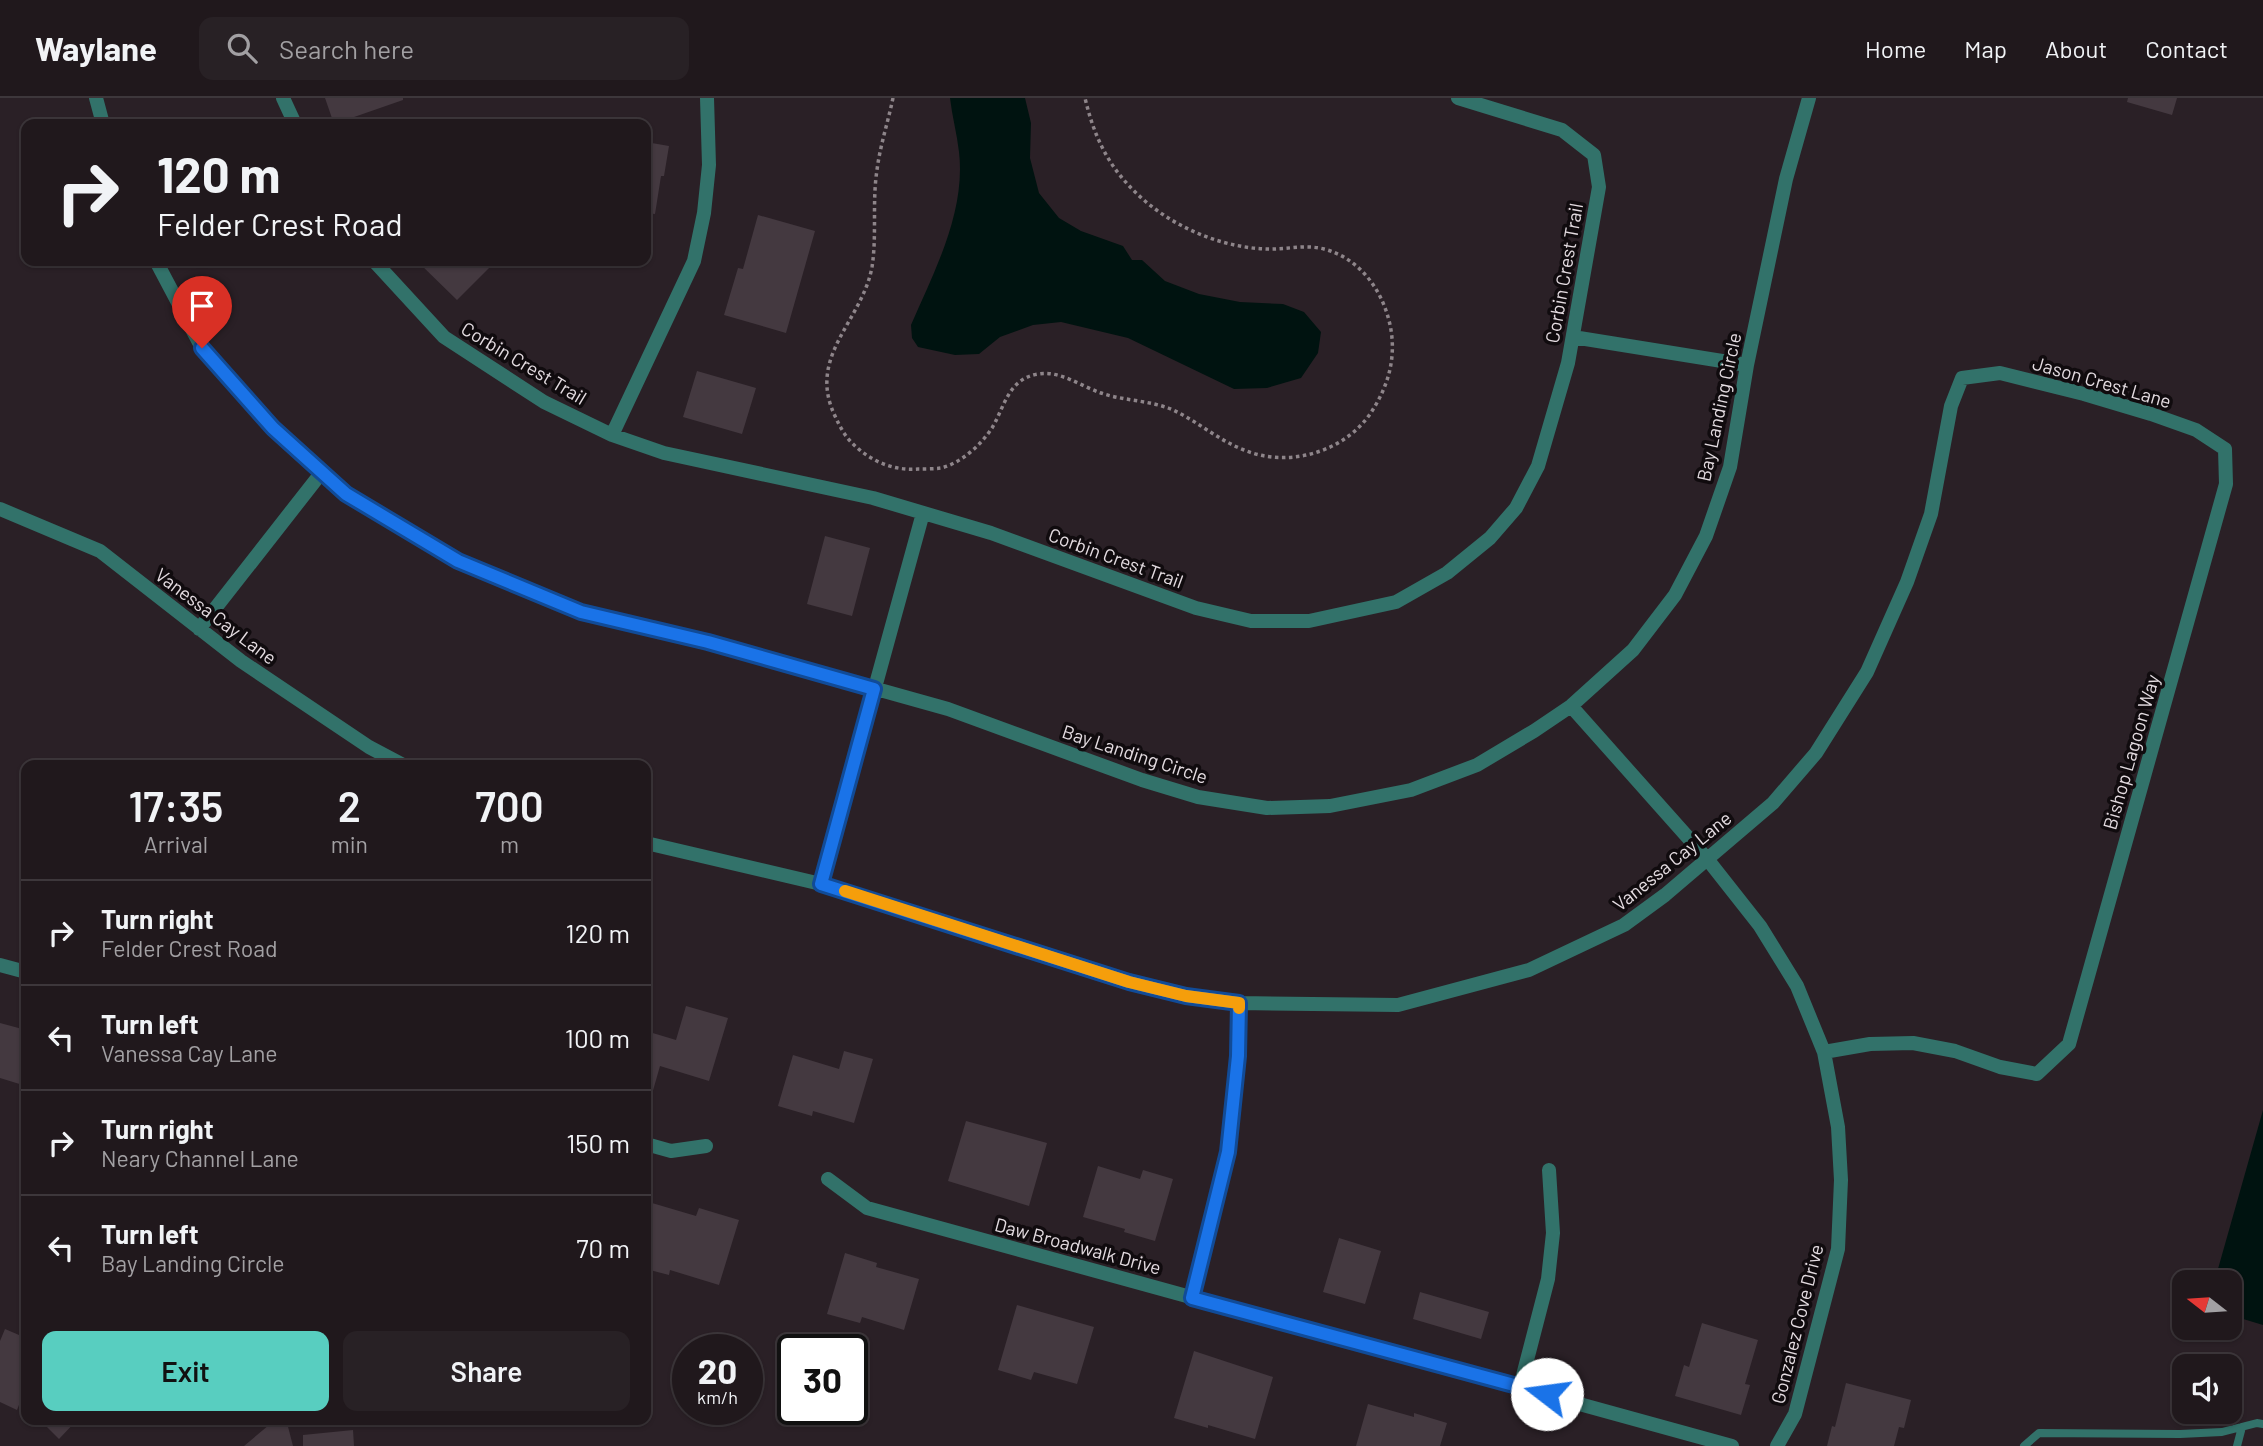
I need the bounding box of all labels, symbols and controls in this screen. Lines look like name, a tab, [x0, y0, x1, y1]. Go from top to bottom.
search box	[199, 17, 689, 80]
text: Waylane	[35, 28, 157, 68]
icon: search	[223, 29, 261, 67]
text: Search here	[279, 33, 414, 64]
text: Home	[1865, 34, 1926, 63]
text: Map	[1964, 34, 2007, 63]
text: About	[2045, 34, 2107, 63]
text: Contact	[2145, 34, 2228, 63]
text: 120 m	[157, 144, 280, 203]
icon: right	[42, 147, 133, 238]
street label: Corbin Crest Trail	[1540, 201, 1587, 345]
text: Felder Crest Road	[157, 204, 403, 242]
pin	[172, 276, 232, 348]
icon: arrive	[183, 287, 221, 325]
street label: Corbin Crest Trail	[458, 316, 591, 409]
street label: Bay Landing Circle	[1692, 330, 1746, 483]
street label: Jason Crest Lane	[2030, 351, 2174, 412]
street label: Corbin Crest Trail	[1046, 522, 1187, 593]
street label: Vanessa Cay Lane	[151, 563, 281, 669]
street label: Bishop Lagoon Way	[2097, 671, 2164, 832]
street label: Bay Landing Circle	[1060, 719, 1211, 788]
text: 17:35	[128, 780, 223, 830]
text: 2	[338, 780, 361, 830]
text: 700	[475, 780, 544, 830]
street label: Vanessa Cay Lane	[1608, 806, 1736, 915]
text: Arrival	[144, 830, 208, 858]
text: min	[331, 830, 368, 858]
text: m	[500, 830, 519, 858]
text: Turn right	[101, 903, 214, 934]
icon: right	[42, 914, 80, 952]
text: 120 m	[566, 917, 630, 948]
text: Felder Crest Road	[101, 934, 278, 962]
text: Turn left	[101, 1008, 199, 1039]
icon: left	[42, 1019, 80, 1057]
text: 100 m	[565, 1022, 630, 1053]
text: Vanessa Cay Lane	[101, 1039, 278, 1067]
text: Turn right	[101, 1113, 214, 1144]
icon: right	[42, 1124, 80, 1162]
text: 150 m	[566, 1127, 630, 1158]
text: Neary Channel Lane	[101, 1144, 299, 1172]
street label: Daw Broadwalk Drive	[992, 1212, 1164, 1279]
text: Turn left	[101, 1218, 199, 1249]
icon: left	[42, 1229, 80, 1267]
text: 70 m	[576, 1232, 630, 1263]
street label: Gonzalez Cove Drive	[1766, 1242, 1827, 1406]
text: Bay Landing Circle	[101, 1249, 284, 1277]
north arrow	[2172, 1270, 2242, 1340]
map controls	[2172, 1270, 2242, 1424]
button: Exit	[42, 1331, 329, 1411]
button: Share	[343, 1331, 630, 1411]
speed limit sign: 30	[777, 1334, 868, 1425]
text: 20	[698, 1349, 737, 1391]
button: sound	[2172, 1354, 2242, 1424]
position arrow	[1510, 1357, 1584, 1431]
text: km/h	[697, 1386, 738, 1408]

